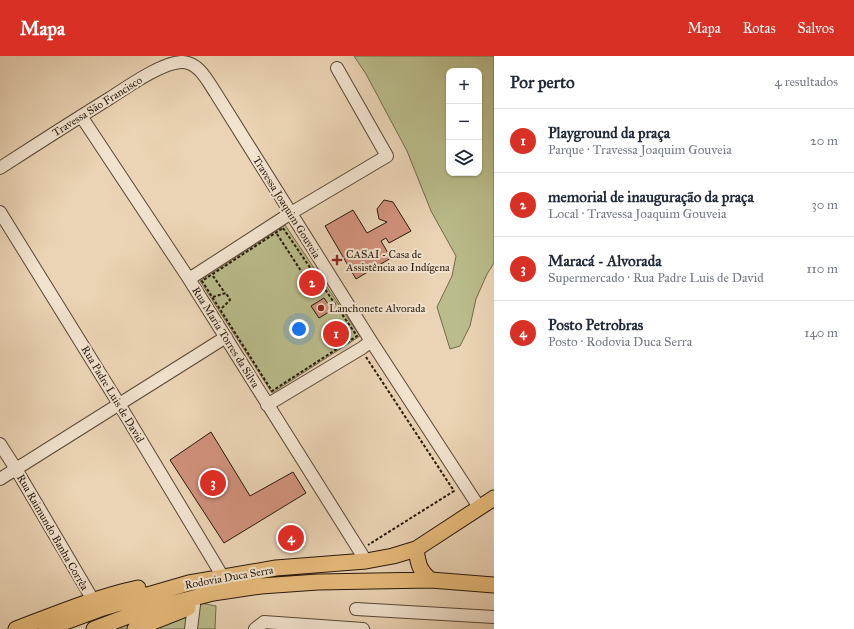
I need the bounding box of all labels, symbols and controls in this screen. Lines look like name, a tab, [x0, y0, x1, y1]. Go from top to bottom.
text: Mapa	[20, 17, 65, 40]
text: Mapa	[687, 20, 721, 37]
text: Rotas	[743, 20, 776, 37]
text: Salvos	[798, 20, 834, 37]
map controls	[446, 68, 482, 176]
button: +	[446, 68, 482, 104]
text: Por perto	[510, 72, 575, 93]
street label: Travessa São Francisco	[50, 73, 145, 139]
text: 4 resultados	[775, 74, 838, 90]
button: −	[446, 104, 482, 140]
text: Playground da praça	[548, 124, 670, 142]
text: 1	[520, 133, 526, 149]
text: 20 m	[810, 133, 838, 149]
button: layers	[446, 140, 482, 176]
text: Parque · Travessa Joaquim Gouveia	[548, 142, 732, 158]
street label: Travessa Joaquim Gouveia	[249, 154, 323, 262]
text: memorial de inauguração da praça	[548, 188, 754, 206]
text: 2	[520, 197, 526, 213]
text: 30 m	[812, 197, 838, 213]
text: Local · Travessa Joaquim Gouveia	[548, 206, 726, 222]
place label: CASAI - Casa de Assistência ao Indígena	[345, 248, 450, 274]
text: Maracá - Alvorada	[548, 252, 662, 270]
marker: CASAI - Casa de Assistência ao Indígena	[331, 254, 343, 266]
text: 3	[520, 261, 526, 277]
text: 110 m	[806, 261, 838, 277]
pin: 2	[299, 268, 325, 298]
text: Supermercado · Rua Padre Luis de David	[548, 270, 764, 286]
street label: Rua Maria Torres da Silva	[189, 284, 262, 390]
place label: Lanchonete Alvorada	[329, 302, 426, 315]
marker: Lanchonete Alvorada	[316, 303, 326, 313]
text: Posto Petrobras	[548, 316, 643, 334]
your location	[289, 319, 309, 339]
pin: 1	[323, 319, 349, 349]
text: 4	[519, 325, 527, 341]
text: 140 m	[804, 325, 838, 341]
text: Posto · Rodovia Duca Serra	[548, 334, 692, 350]
street label: Rua Padre Luis de David	[78, 343, 147, 445]
pin: 3	[200, 468, 226, 498]
street label: Rua Raimundo Banha Corrêa	[14, 472, 91, 593]
pin: 4	[278, 523, 304, 553]
street label: Rodovia Duca Serra	[184, 563, 275, 592]

